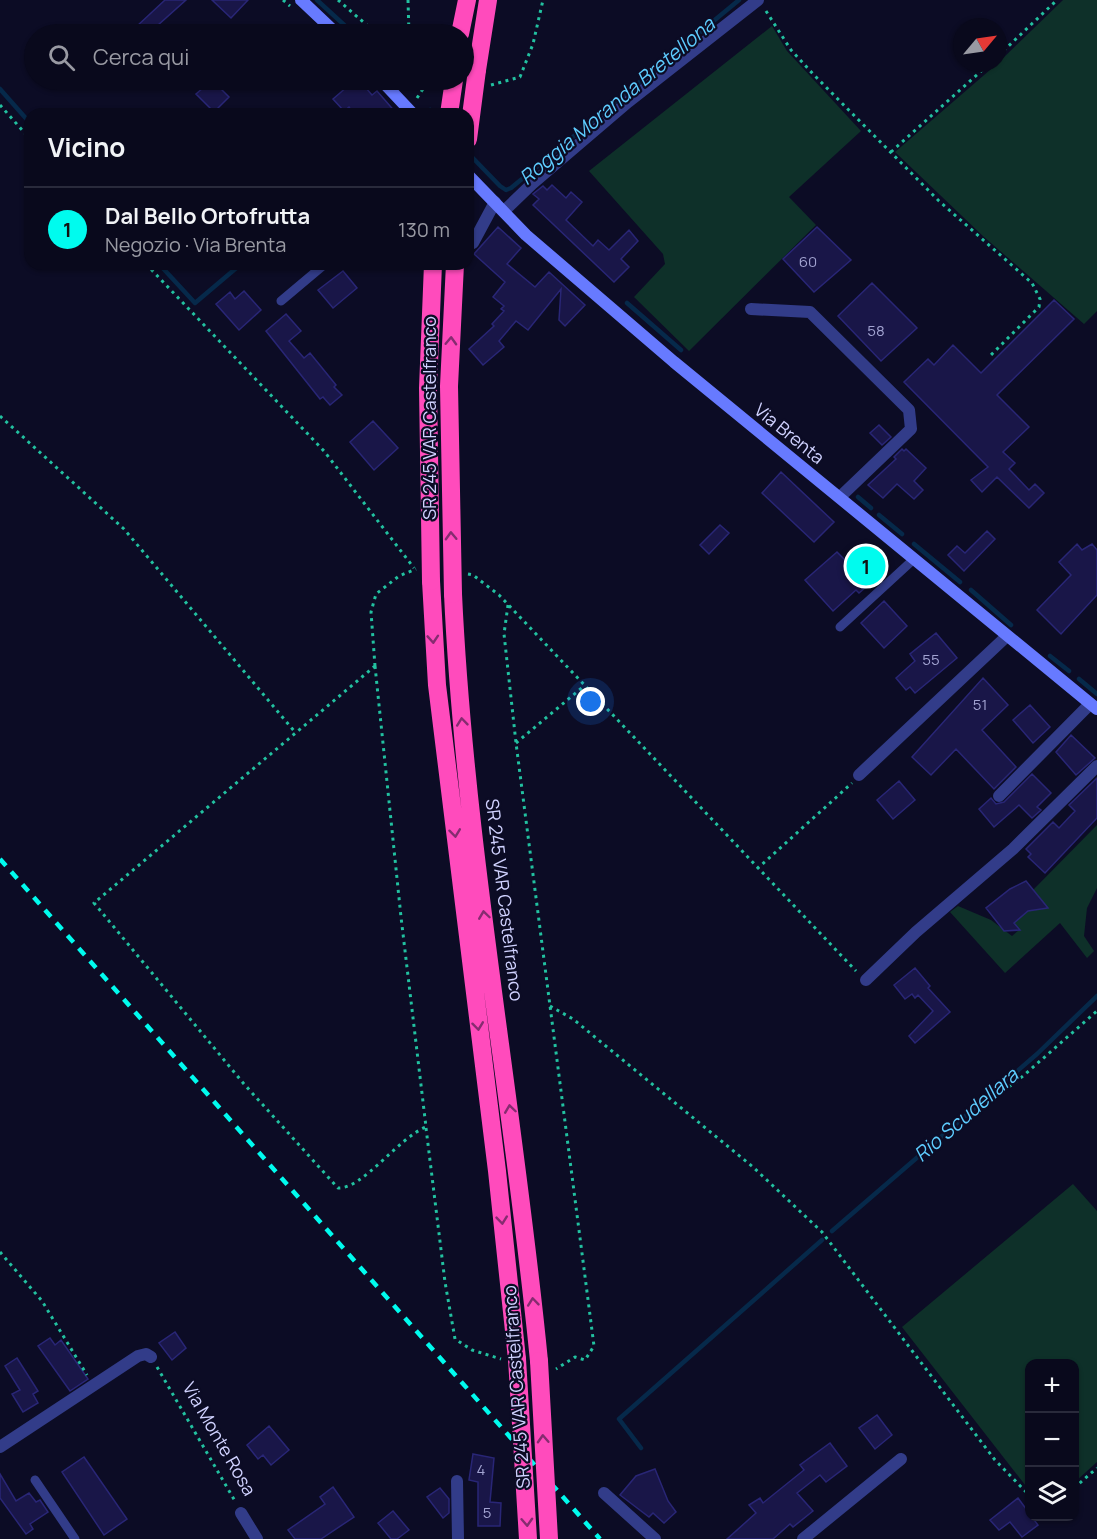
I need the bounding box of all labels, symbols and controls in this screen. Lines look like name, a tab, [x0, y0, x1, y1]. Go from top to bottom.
water label: Roggia Moranda Bretellona	[513, 10, 721, 191]
north arrow	[953, 18, 1007, 72]
search box	[24, 24, 474, 90]
icon: search	[45, 41, 78, 74]
text: Cerca qui	[93, 42, 189, 72]
text: Vicino	[48, 129, 125, 165]
text: Dal Bello Ortofrutta	[105, 201, 310, 231]
text: 1	[63, 216, 72, 243]
text: 130 m	[398, 216, 450, 243]
text: Negozio · Via Brenta	[105, 231, 286, 258]
house number: 60	[799, 251, 817, 272]
street label: SR 245 VAR Castelfranco	[417, 316, 441, 520]
house number: 58	[867, 320, 885, 341]
one-way arrow	[444, 336, 457, 345]
street label: Via Brenta	[750, 398, 830, 469]
one-way arrow	[445, 531, 457, 540]
pin: 1	[846, 544, 886, 588]
one-way arrow	[426, 634, 439, 644]
house number: 55	[922, 649, 940, 670]
your location	[576, 687, 605, 716]
house number: 51	[973, 694, 987, 715]
one-way arrow	[456, 717, 469, 726]
street label: SR 245 VAR Castelfranco	[481, 797, 529, 1003]
one-way arrow	[448, 828, 460, 837]
one-way arrow	[479, 911, 491, 920]
one-way arrow	[472, 1022, 484, 1031]
water label: Rio Scudellara	[908, 1061, 1024, 1168]
one-way arrow	[504, 1104, 516, 1113]
one-way arrow	[496, 1215, 508, 1224]
street label: SR 245 VAR Castelfranco	[497, 1285, 535, 1490]
one-way arrow	[527, 1298, 540, 1307]
map controls	[1025, 1359, 1079, 1521]
button: +	[1025, 1359, 1079, 1413]
street label: Via Monte Rosa	[178, 1377, 262, 1500]
button: −	[1025, 1413, 1079, 1467]
one-way arrow	[537, 1434, 550, 1443]
house number: 4	[477, 1459, 486, 1480]
button: layers	[1025, 1467, 1079, 1521]
house number: 5	[483, 1502, 491, 1523]
one-way arrow	[520, 1517, 533, 1526]

